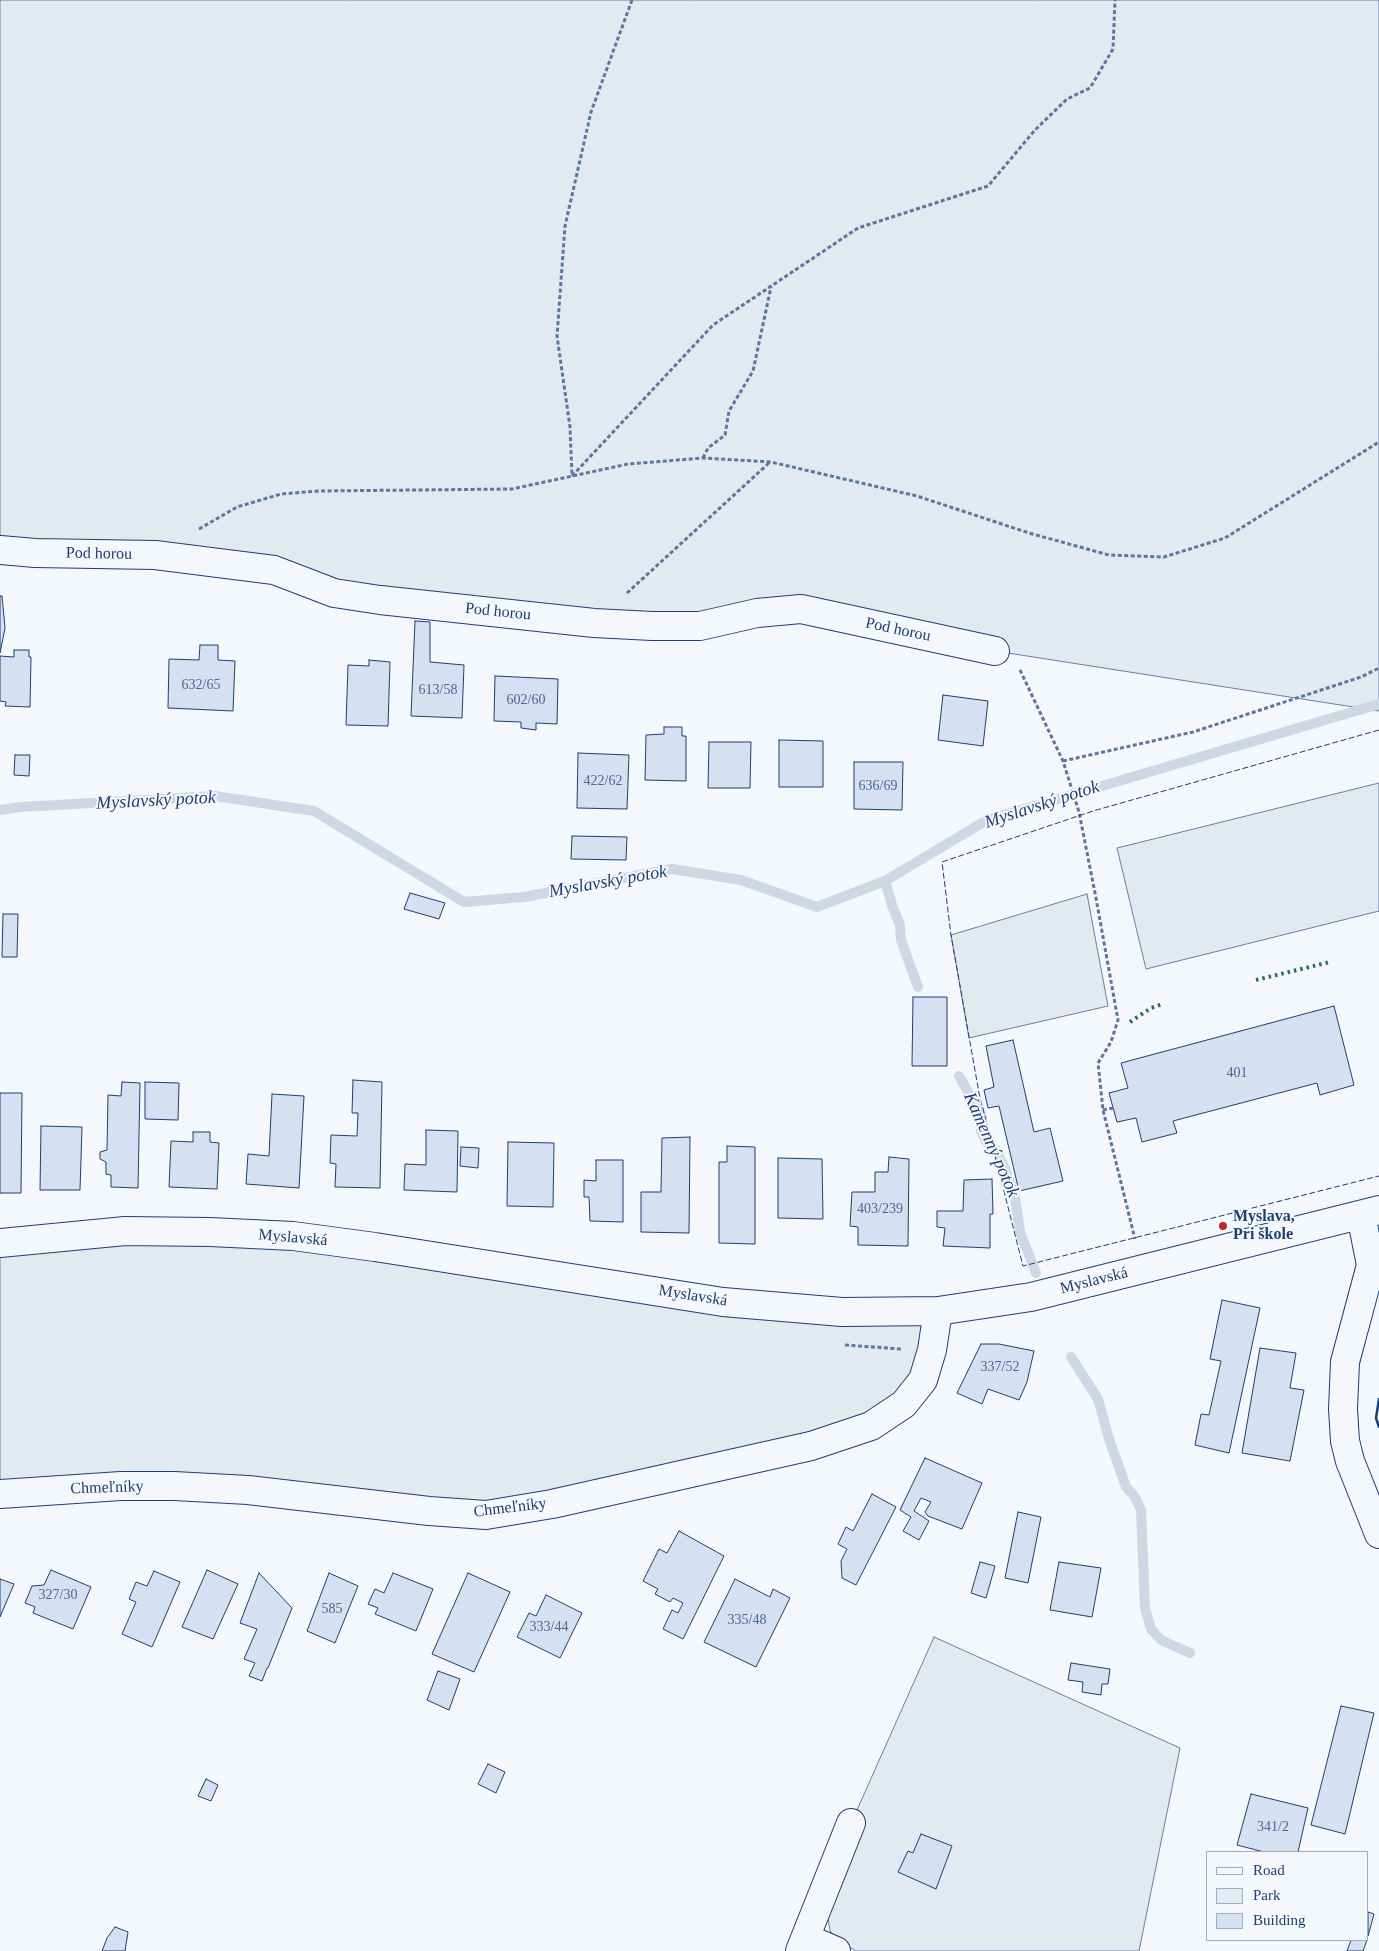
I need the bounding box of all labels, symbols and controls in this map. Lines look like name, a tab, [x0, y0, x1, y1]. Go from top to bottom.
street label: Pod horou	[66, 544, 132, 564]
street label: Pod horou	[464, 599, 532, 625]
street label: Pod horou	[864, 614, 932, 646]
house number: 632/65	[182, 677, 220, 693]
house number: 613/58	[419, 682, 457, 698]
house number: 602/60	[507, 692, 545, 708]
house number: 422/62	[584, 773, 622, 789]
water label: Myslavský potok	[982, 776, 1102, 834]
house number: 636/69	[859, 778, 897, 794]
water label: Myslavský potok	[96, 787, 216, 815]
water label: Myslavský potok	[547, 861, 669, 903]
house number: 401	[1226, 1065, 1248, 1081]
water label: Kamenný potok	[958, 1089, 1024, 1201]
house number: 403/239	[857, 1201, 903, 1217]
place label: Myslava, Pri škole	[1233, 1207, 1295, 1245]
marker: Myslava, Pri škole	[1217, 1220, 1229, 1232]
street label: Myslavská	[258, 1225, 328, 1251]
street label: Myslavská	[1058, 1263, 1130, 1299]
street label: Myslavská	[657, 1281, 729, 1311]
house number: 337/52	[981, 1359, 1019, 1375]
street label: Chmeľníky	[70, 1477, 144, 1499]
street label: Chmeľníky	[473, 1494, 547, 1522]
house number: 327/30	[39, 1587, 77, 1603]
house number: 585	[322, 1601, 342, 1617]
house number: 335/48	[728, 1612, 766, 1628]
house number: 333/44	[530, 1619, 568, 1635]
house number: 341/2	[1257, 1819, 1289, 1835]
legend	[1206, 1851, 1369, 1941]
text: Road	[1253, 1862, 1285, 1878]
text: Park	[1253, 1887, 1281, 1903]
text: Building	[1253, 1912, 1306, 1928]

